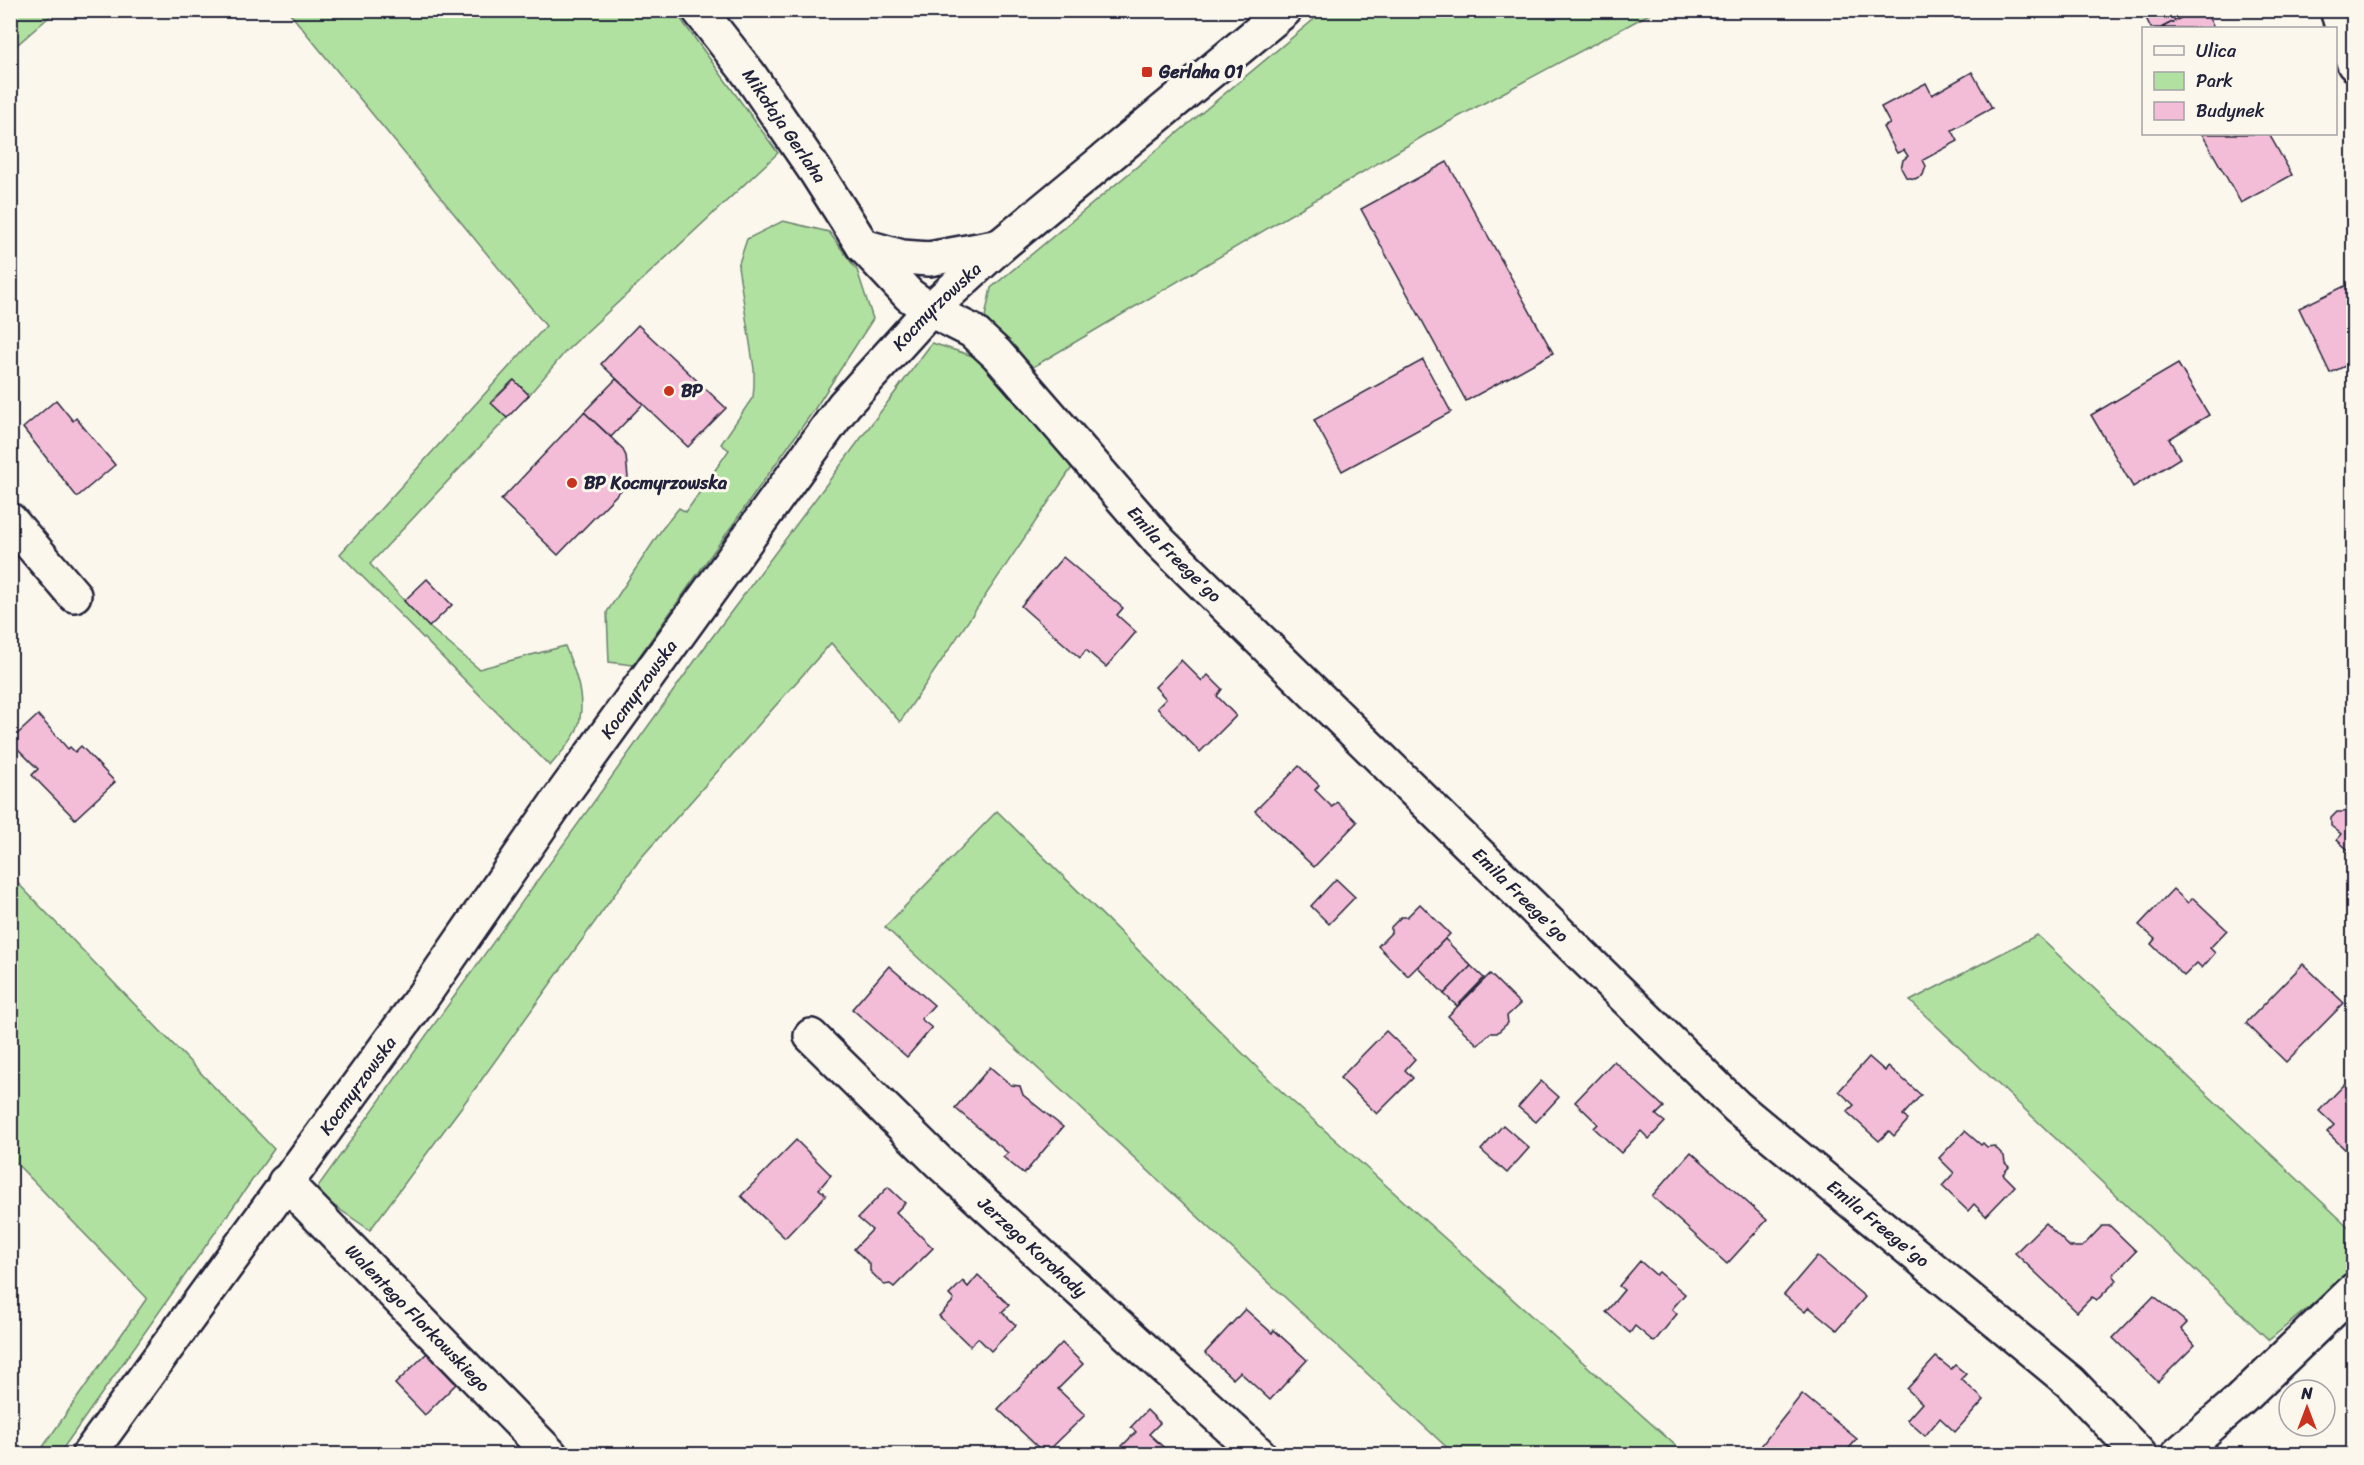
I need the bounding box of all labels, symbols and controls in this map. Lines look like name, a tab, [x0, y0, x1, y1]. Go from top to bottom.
legend	[2142, 27, 2337, 135]
text: Ulica	[2196, 35, 2237, 67]
place label: Gerlaha 01	[1158, 56, 1244, 88]
street label: Mikołaja Gerlaha	[734, 62, 835, 190]
marker: Gerlaha 01	[1140, 65, 1154, 79]
text: Park	[2196, 65, 2233, 97]
text: Budynek	[2196, 95, 2265, 127]
street label: Kocmyrzowska	[884, 254, 989, 359]
place label: BP	[681, 375, 703, 407]
marker: BP	[662, 384, 676, 398]
place label: BP Kocmyrzowska	[584, 467, 728, 499]
marker: BP Kocmyrzowska	[565, 476, 579, 490]
street label: Emila Freege'go	[1119, 498, 1230, 611]
street label: Kocmyrzowska	[592, 632, 686, 746]
street label: Emila Freege'go	[1464, 840, 1577, 951]
street label: Kocmyrzowska	[310, 1029, 405, 1142]
street label: Emila Freege'go	[1819, 1171, 1937, 1276]
street label: Jerzego Korohody	[969, 1188, 1095, 1306]
street label: Walentego Florkowskiego	[337, 1236, 498, 1400]
north arrow	[2277, 1378, 2337, 1438]
text: N	[2300, 1379, 2313, 1408]

